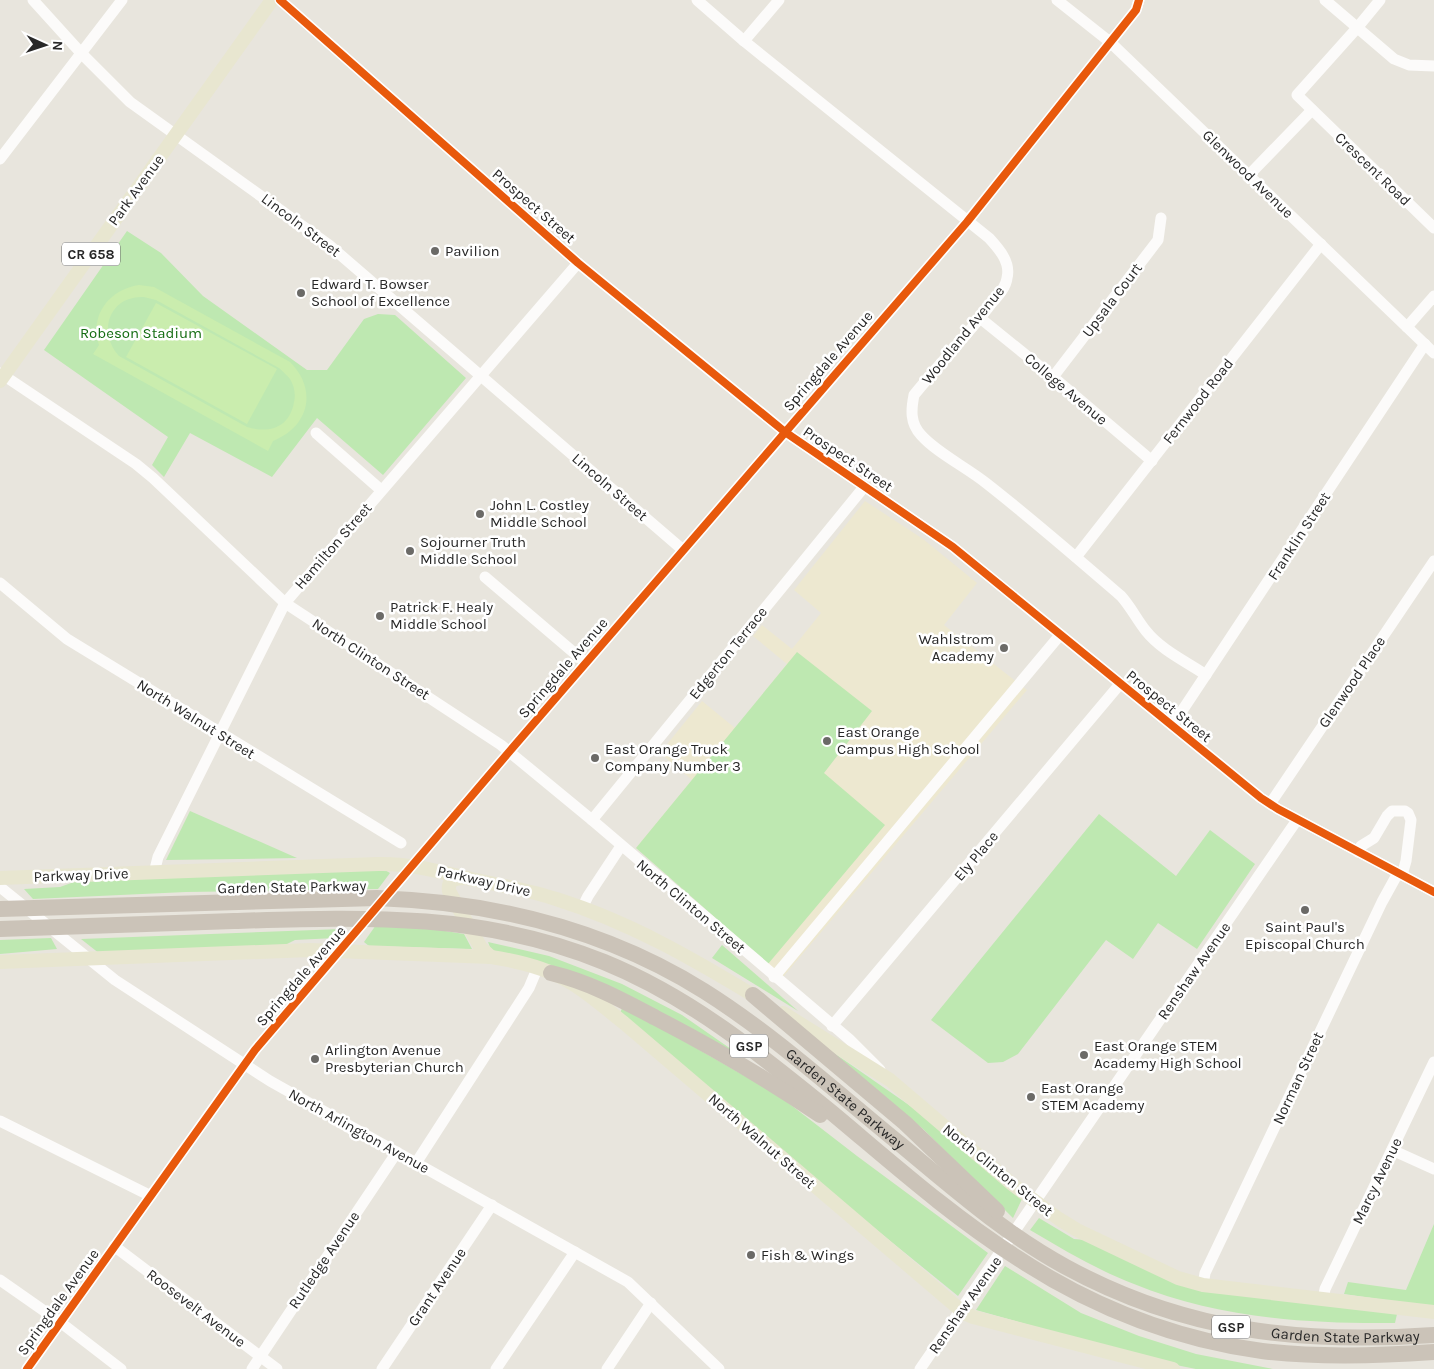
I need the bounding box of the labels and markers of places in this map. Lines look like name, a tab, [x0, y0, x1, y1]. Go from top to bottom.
place label: Pavilion	[445, 242, 500, 260]
marker: Pavilion	[429, 245, 441, 257]
place label: Edward T. Bowser School of Excellence	[311, 275, 450, 310]
marker: Edward T. Bowser School of Excellence	[295, 287, 307, 299]
place label: John L. Costley Middle School	[490, 496, 589, 531]
marker: John L. Costley Middle School	[474, 508, 486, 520]
place label: Sojourner Truth Middle School	[420, 533, 526, 568]
marker: Sojourner Truth Middle School	[404, 545, 416, 557]
place label: Patrick F. Healy Middle School	[390, 598, 493, 633]
marker: Patrick F. Healy Middle School	[374, 610, 386, 622]
place label: Wahlstrom Academy	[918, 630, 994, 665]
marker: Wahlstrom Academy	[998, 642, 1010, 654]
place label: East Orange Campus High School	[837, 723, 980, 758]
marker: East Orange Campus High School	[821, 735, 833, 747]
place label: East Orange Truck Company Number 3	[605, 740, 741, 775]
marker: East Orange Truck Company Number 3	[589, 752, 601, 764]
marker: Saint Paul's Episcopal Church	[1299, 904, 1311, 916]
place label: Saint Paul's Episcopal Church	[1245, 918, 1365, 953]
place label: East Orange STEM Academy High School	[1094, 1037, 1242, 1072]
place label: Arlington Avenue Presbyterian Church	[325, 1041, 464, 1076]
marker: East Orange STEM Academy High School	[1078, 1049, 1090, 1061]
marker: Arlington Avenue Presbyterian Church	[309, 1053, 321, 1065]
place label: East Orange STEM Academy	[1041, 1079, 1145, 1114]
marker: East Orange STEM Academy	[1025, 1091, 1037, 1103]
place label: Fish & Wings	[761, 1246, 854, 1264]
marker: Fish & Wings	[745, 1249, 757, 1261]

